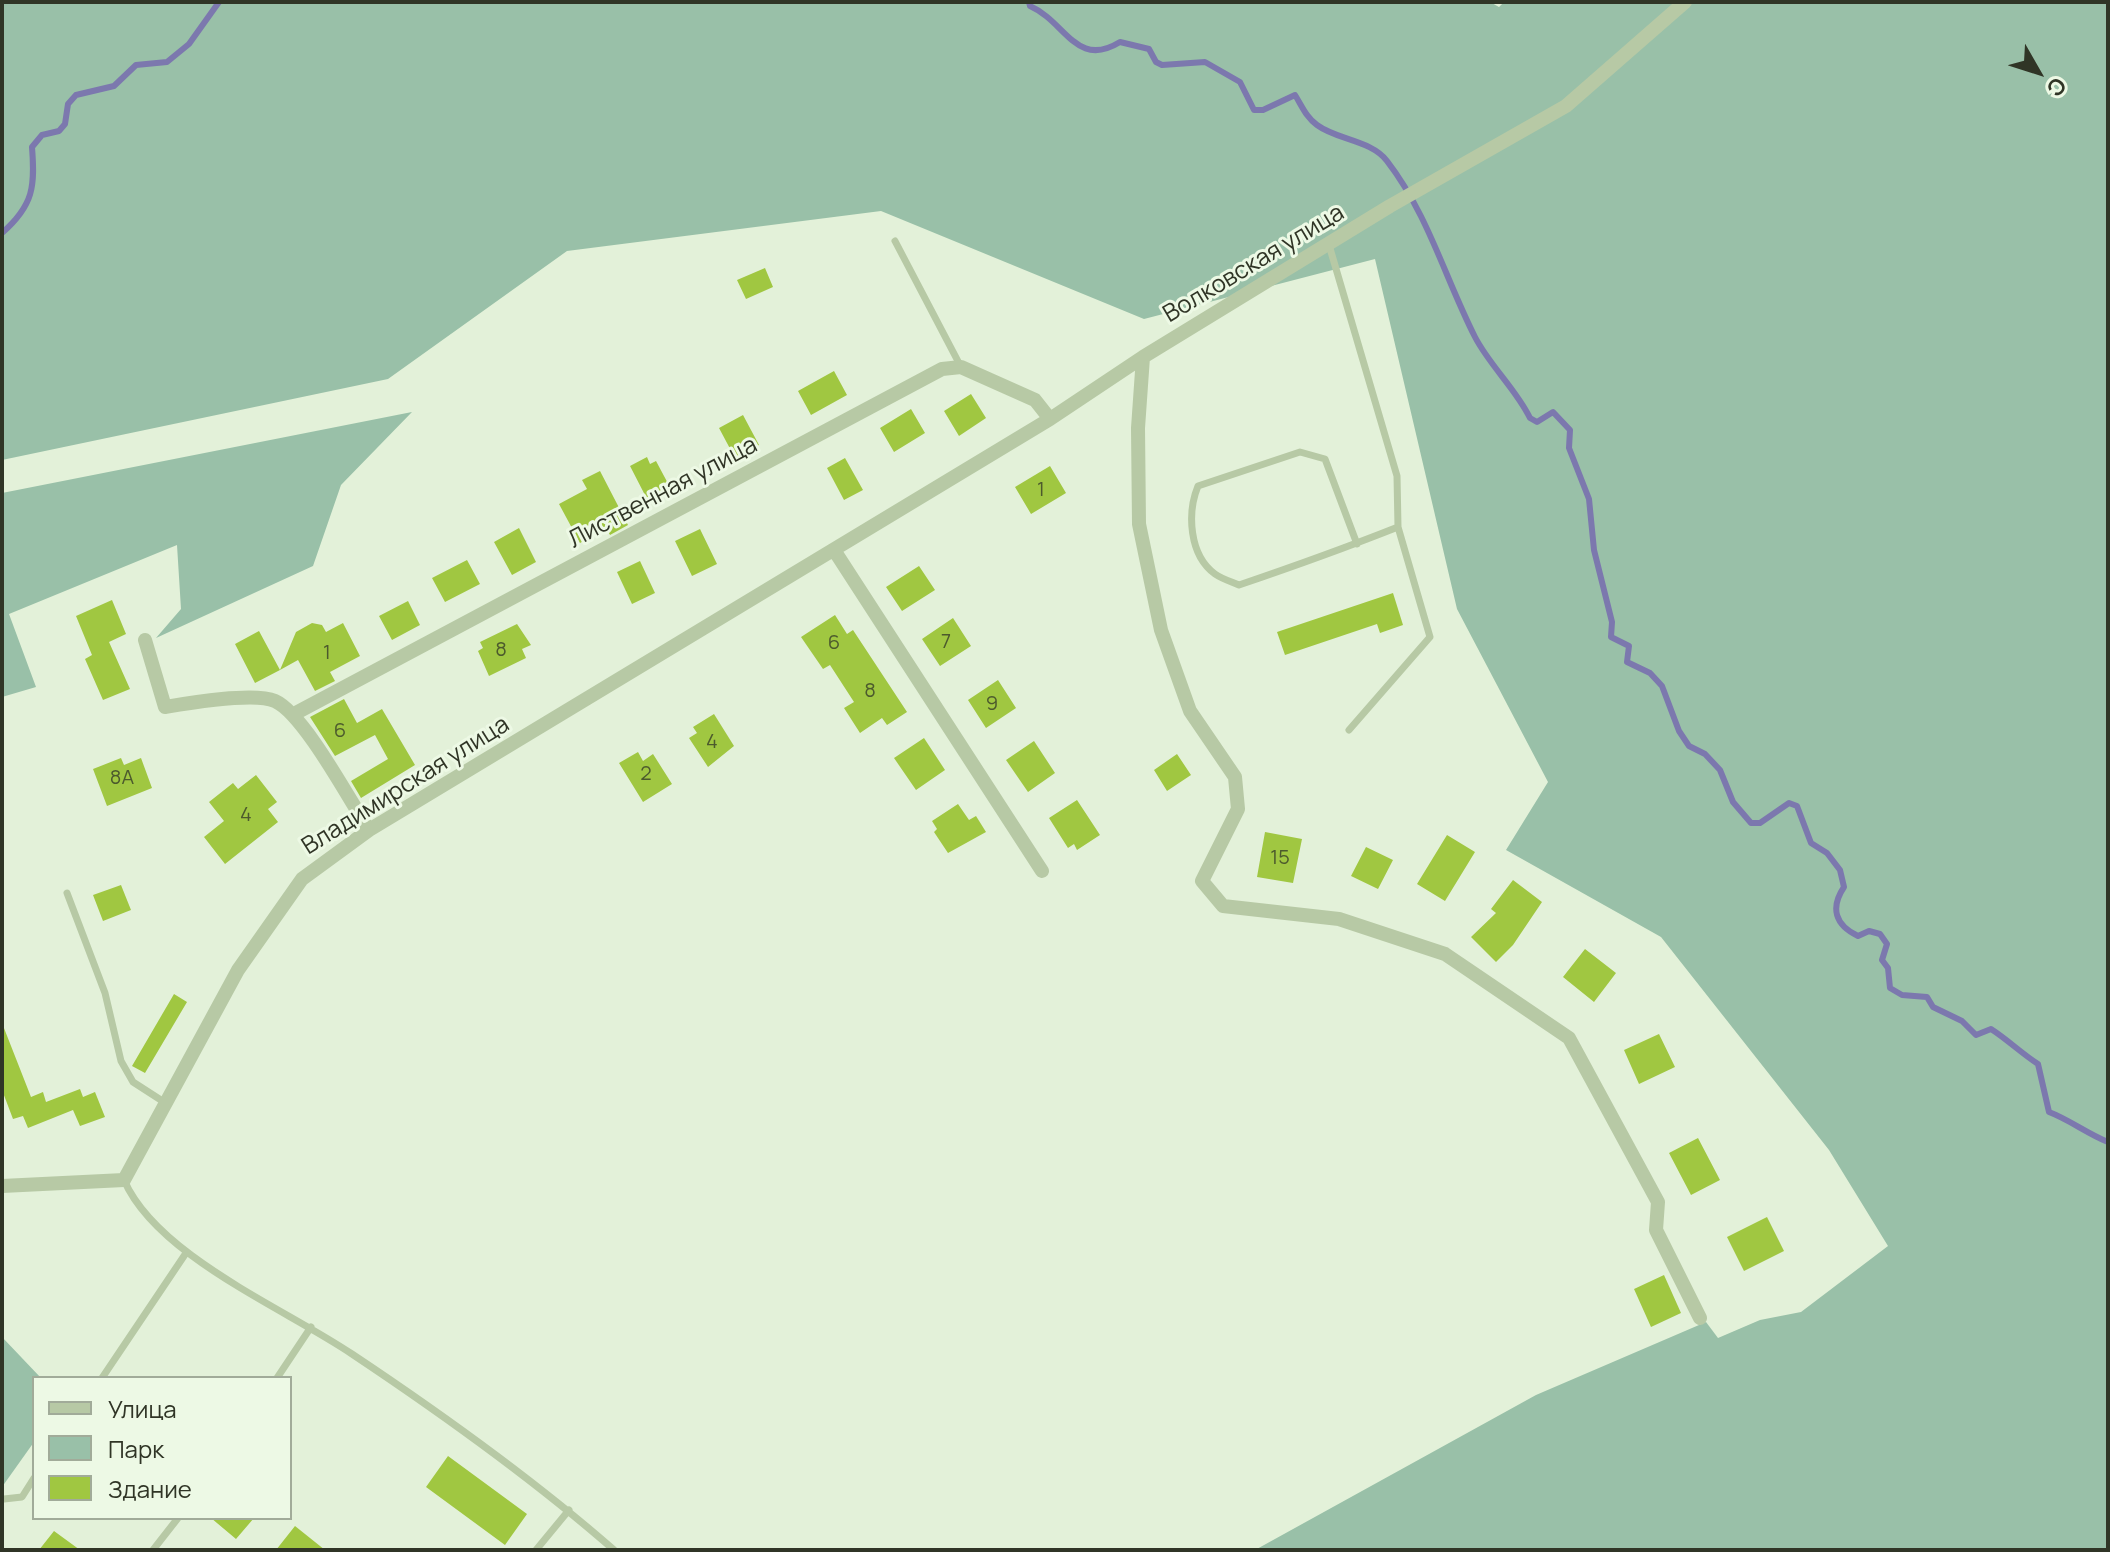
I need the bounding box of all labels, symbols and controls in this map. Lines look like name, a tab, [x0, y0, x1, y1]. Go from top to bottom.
north arrow	[1998, 32, 2078, 112]
text: С	[2040, 71, 2073, 103]
street label: Волковская улица	[1158, 199, 1350, 329]
street label: Лиственная улица	[564, 431, 762, 555]
house number: 1	[1037, 478, 1045, 502]
house number: 7	[941, 630, 951, 654]
house number: 6	[828, 631, 840, 655]
house number: 8	[495, 638, 507, 662]
house number: 1	[323, 641, 331, 665]
house number: 8	[864, 679, 876, 703]
house number: 9	[986, 692, 998, 716]
street label: Владимирская улица	[297, 711, 515, 861]
house number: 6	[334, 719, 346, 743]
house number: 4	[706, 730, 718, 754]
house number: 2	[640, 762, 652, 786]
house number: 8А	[110, 766, 134, 790]
house number: 4	[240, 803, 252, 827]
house number: 15	[1270, 846, 1290, 870]
legend	[32, 1376, 292, 1520]
text: Улица	[108, 1392, 177, 1425]
text: Парк	[108, 1432, 164, 1465]
text: Здание	[108, 1472, 192, 1505]

